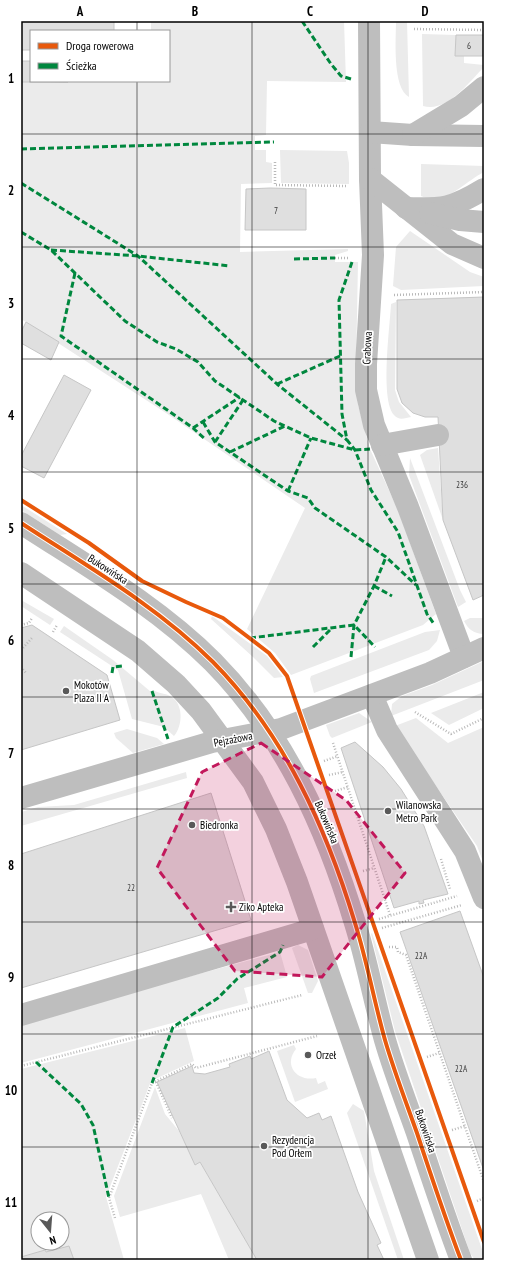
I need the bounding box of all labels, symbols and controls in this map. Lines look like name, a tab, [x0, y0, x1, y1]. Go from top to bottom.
text: A	[76, 3, 84, 20]
text: B	[192, 3, 198, 20]
text: C	[307, 3, 313, 20]
text: D	[422, 3, 429, 20]
legend	[30, 30, 170, 82]
text: Droga rowerowa	[66, 38, 134, 53]
house number: 6	[467, 40, 471, 51]
text: Ścieżka	[66, 58, 97, 73]
text: 1	[8, 70, 14, 87]
text: 2	[8, 182, 14, 199]
house number: 7	[274, 205, 278, 216]
text: 3	[8, 295, 14, 312]
street label: Grabowa	[359, 331, 375, 365]
text: 4	[8, 407, 15, 424]
house number: 236	[456, 479, 468, 490]
text: 5	[8, 520, 14, 537]
street label: Bukowińska	[85, 551, 131, 587]
text: 6	[8, 632, 14, 649]
place label: Mokotów Plaza II A	[74, 678, 110, 705]
marker: Mokotów Plaza II A	[61, 686, 71, 696]
street label: Pejzażowa	[212, 728, 254, 750]
text: 7	[8, 745, 14, 762]
place label: Wilanowska Metro Park	[396, 798, 441, 825]
street label: Bukowińska	[312, 799, 342, 845]
marker: Wilanowska Metro Park	[383, 806, 393, 816]
place label: Biedronka	[200, 818, 238, 832]
marker: Biedronka	[187, 820, 197, 830]
text: 8	[8, 857, 14, 874]
house number: 22	[127, 882, 135, 893]
place label: Ziko Apteka	[239, 900, 283, 914]
marker: Ziko Apteka	[226, 902, 236, 912]
house number: 22A	[415, 950, 428, 961]
text: 9	[8, 969, 14, 986]
place label: Orzeł	[316, 1048, 336, 1062]
marker: Orzeł	[303, 1050, 313, 1060]
house number: 22A	[455, 1063, 468, 1074]
text: 10	[5, 1082, 17, 1099]
street label: Bukowińska	[412, 1108, 440, 1154]
place label: Rezydencja Pod Orłem	[272, 1133, 314, 1160]
marker: Rezydencja Pod Orłem	[259, 1141, 269, 1151]
text: 11	[5, 1194, 17, 1211]
north arrow	[30, 1211, 70, 1251]
text: N	[48, 1233, 58, 1248]

